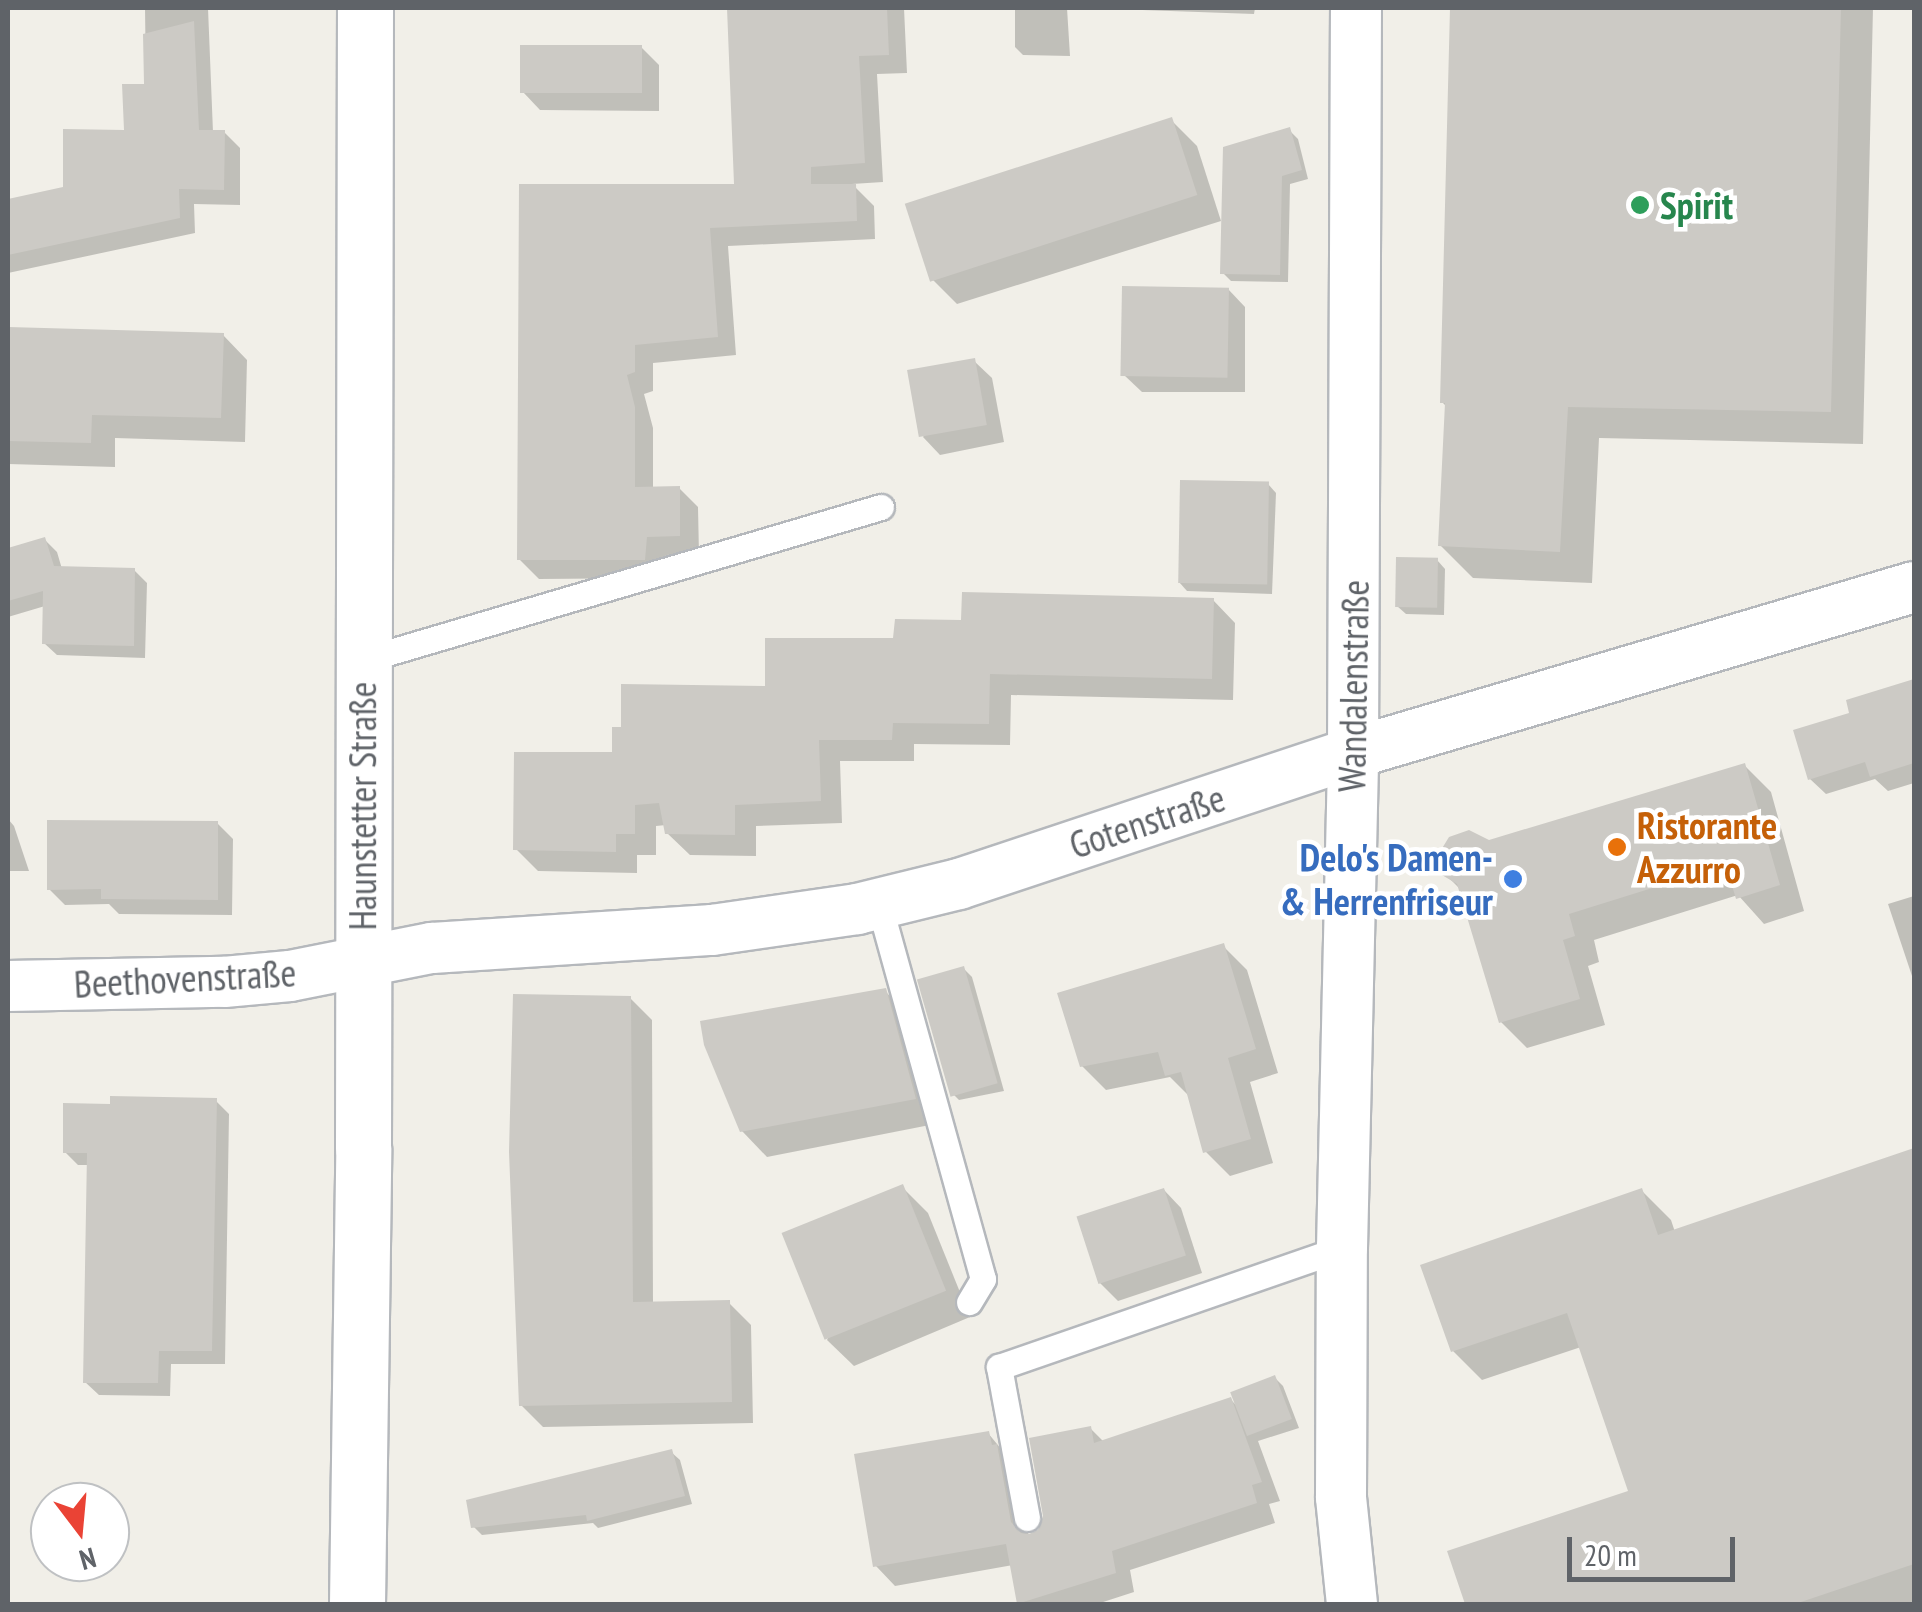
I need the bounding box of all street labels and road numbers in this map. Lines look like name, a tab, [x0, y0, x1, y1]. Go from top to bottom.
street label: Wandalenstraße	[1328, 580, 1378, 792]
street label: Haunstetter Straße	[339, 682, 385, 930]
street label: Gotenstraße	[1064, 774, 1230, 868]
street label: Beethovenstraße	[73, 949, 297, 1007]

